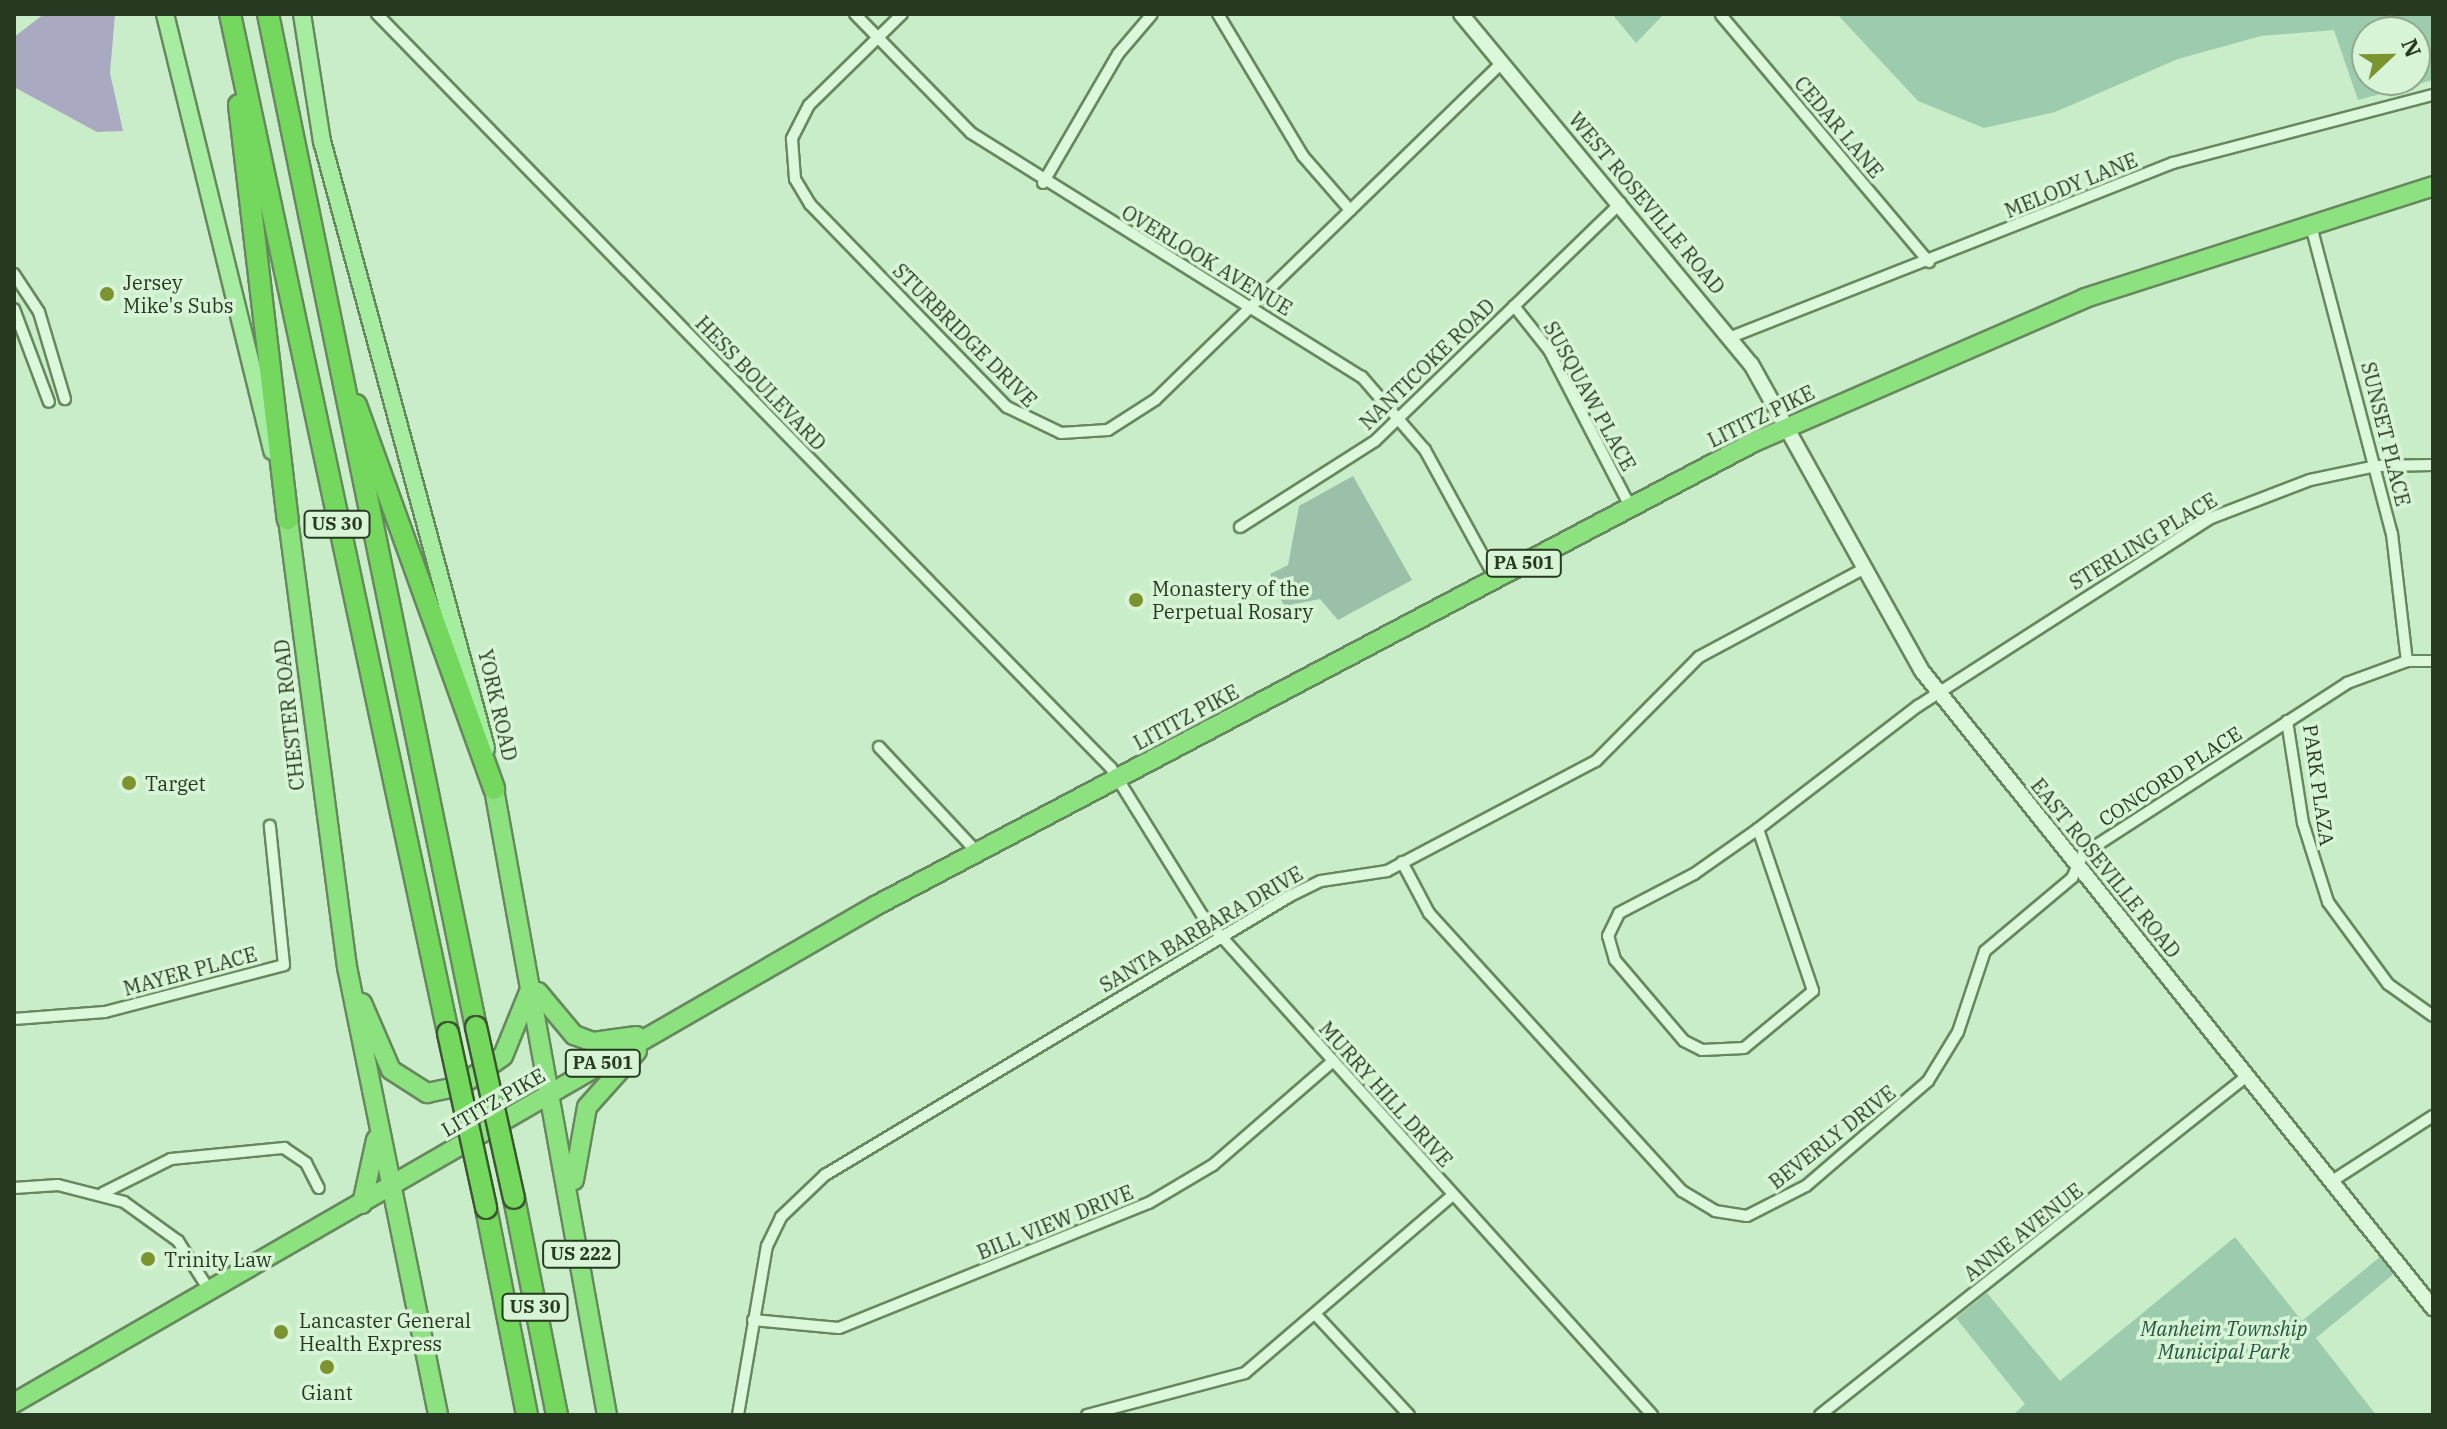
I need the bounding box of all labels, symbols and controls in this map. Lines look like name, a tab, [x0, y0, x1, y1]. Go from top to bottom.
north arrow	[2351, 16, 2431, 96]
text: N	[2395, 34, 2429, 61]
street label: CEDAR LANE	[1790, 71, 1888, 183]
street label: WEST ROSEVILLE ROAD	[1564, 107, 1730, 299]
street label: MELODY LANE	[2001, 147, 2141, 223]
street label: OVERLOOK AVENUE	[1117, 200, 1297, 320]
street label: STURBRIDGE DRIVE	[888, 258, 1042, 412]
place label: Jersey Mike's Subs	[123, 270, 234, 317]
marker: Jersey Mike's Subs	[98, 285, 116, 303]
street label: NANTICOKE ROAD	[1355, 293, 1499, 435]
street label: HESS BOULEVARD	[691, 311, 831, 455]
street label: SUSQUAW PLACE	[1539, 317, 1641, 475]
street label: SUNSET PLACE	[2356, 359, 2416, 509]
street label: LITITZ PIKE	[1704, 380, 1818, 452]
street label: STERLING PLACE	[2065, 487, 2221, 595]
road number: US 30	[303, 510, 371, 538]
road number: PA 501	[1484, 549, 1564, 577]
place label: Monastery of the Perpetual Rosary	[1152, 576, 1313, 623]
marker: Monastery of the Perpetual Rosary	[1127, 591, 1145, 609]
street label: CHESTER ROAD	[269, 638, 309, 792]
street label: YORK ROAD	[474, 647, 522, 763]
street label: LITITZ PIKE	[1129, 679, 1243, 755]
street label: CONCORD PLACE	[2094, 721, 2246, 831]
street label: PARK PLAZA	[2299, 723, 2339, 847]
place label: Target	[145, 771, 206, 795]
street label: EAST ROSEVILLE ROAD	[2026, 773, 2186, 963]
marker: Target	[120, 774, 138, 792]
street label: SANTA BARBARA DRIVE	[1095, 861, 1307, 997]
street label: MAYER PLACE	[121, 942, 259, 1000]
street label: MURRY HILL DRIVE	[1314, 1016, 1458, 1172]
road number: PA 501	[563, 1049, 643, 1077]
street label: LITITZ PIKE	[437, 1063, 549, 1141]
street label: BEVERLY DRIVE	[1764, 1080, 1900, 1194]
street label: ANNE AVENUE	[1959, 1178, 2087, 1286]
street label: BILL VIEW DRIVE	[973, 1180, 1137, 1264]
road number: US 222	[541, 1240, 621, 1268]
place label: Trinity Law	[164, 1247, 272, 1271]
marker: Trinity Law	[139, 1250, 157, 1268]
road number: US 30	[501, 1293, 569, 1321]
place label: Lancaster General Health Express	[299, 1308, 471, 1355]
park label: Manheim Township Municipal Park	[2141, 1317, 2307, 1364]
marker: Lancaster General Health Express	[270, 1321, 292, 1343]
marker: Giant	[318, 1358, 336, 1376]
place label: Giant	[301, 1380, 353, 1404]

